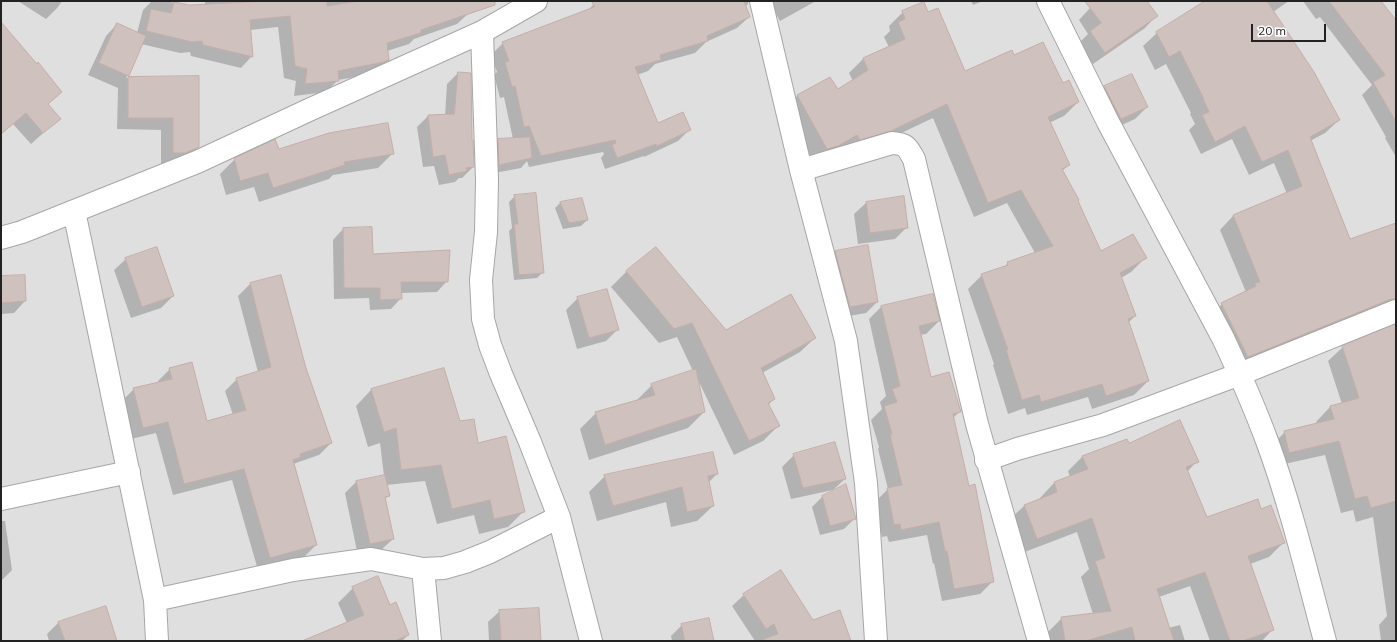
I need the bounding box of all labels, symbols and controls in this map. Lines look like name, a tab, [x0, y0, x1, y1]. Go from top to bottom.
scale bar	[1253, 16, 1328, 42]
text: 20 m	[1258, 23, 1286, 38]

